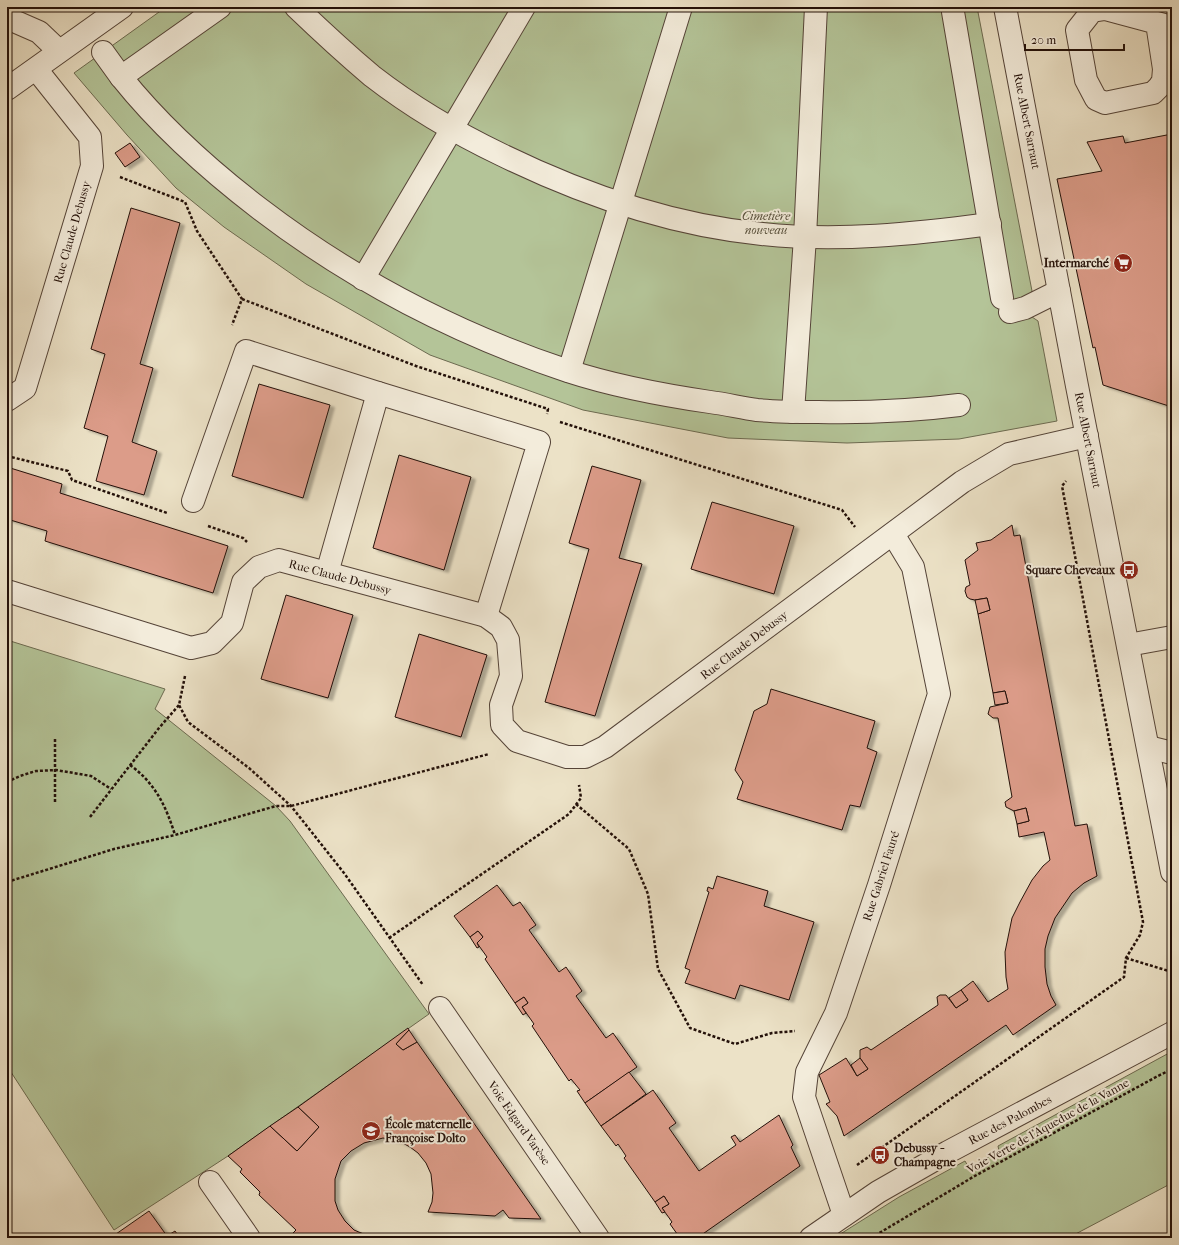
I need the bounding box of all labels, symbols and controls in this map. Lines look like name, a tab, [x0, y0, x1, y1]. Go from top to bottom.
scale bar	[1025, 26, 1124, 52]
text: 20 m	[1031, 33, 1056, 47]
street label: Rue Albert Sarraut	[1011, 72, 1043, 171]
street label: Rue Claude Debussy	[51, 179, 93, 285]
park label: Cimetière nouveau	[742, 209, 791, 237]
supermarket icon: Intermarché	[1112, 252, 1134, 274]
place label: Intermarché	[1044, 256, 1109, 270]
street label: Rue Albert Sarraut	[1072, 391, 1104, 490]
street label: Rue Claude Debussy	[287, 557, 393, 598]
bus stop icon: Square Cheveaux	[1118, 559, 1140, 581]
place label: Square Cheveaux	[1026, 563, 1116, 578]
street label: Rue Claude Debussy	[698, 607, 791, 682]
street label: Rue Gabriel Fauré	[860, 829, 902, 923]
street label: Voie Verte de l'Aqueduc de la Vanne	[964, 1075, 1132, 1177]
street label: Voie Edgard Varèse	[484, 1078, 553, 1168]
street label: Rue des Palombes	[966, 1092, 1054, 1148]
place label: École maternelle Françoise Dolto	[384, 1116, 472, 1146]
school or university icon: École maternelle Françoise Dolto	[360, 1120, 382, 1142]
place label: Debussy - Champagne	[894, 1141, 956, 1170]
bus stop icon: Debussy - Champagne	[869, 1144, 891, 1166]

